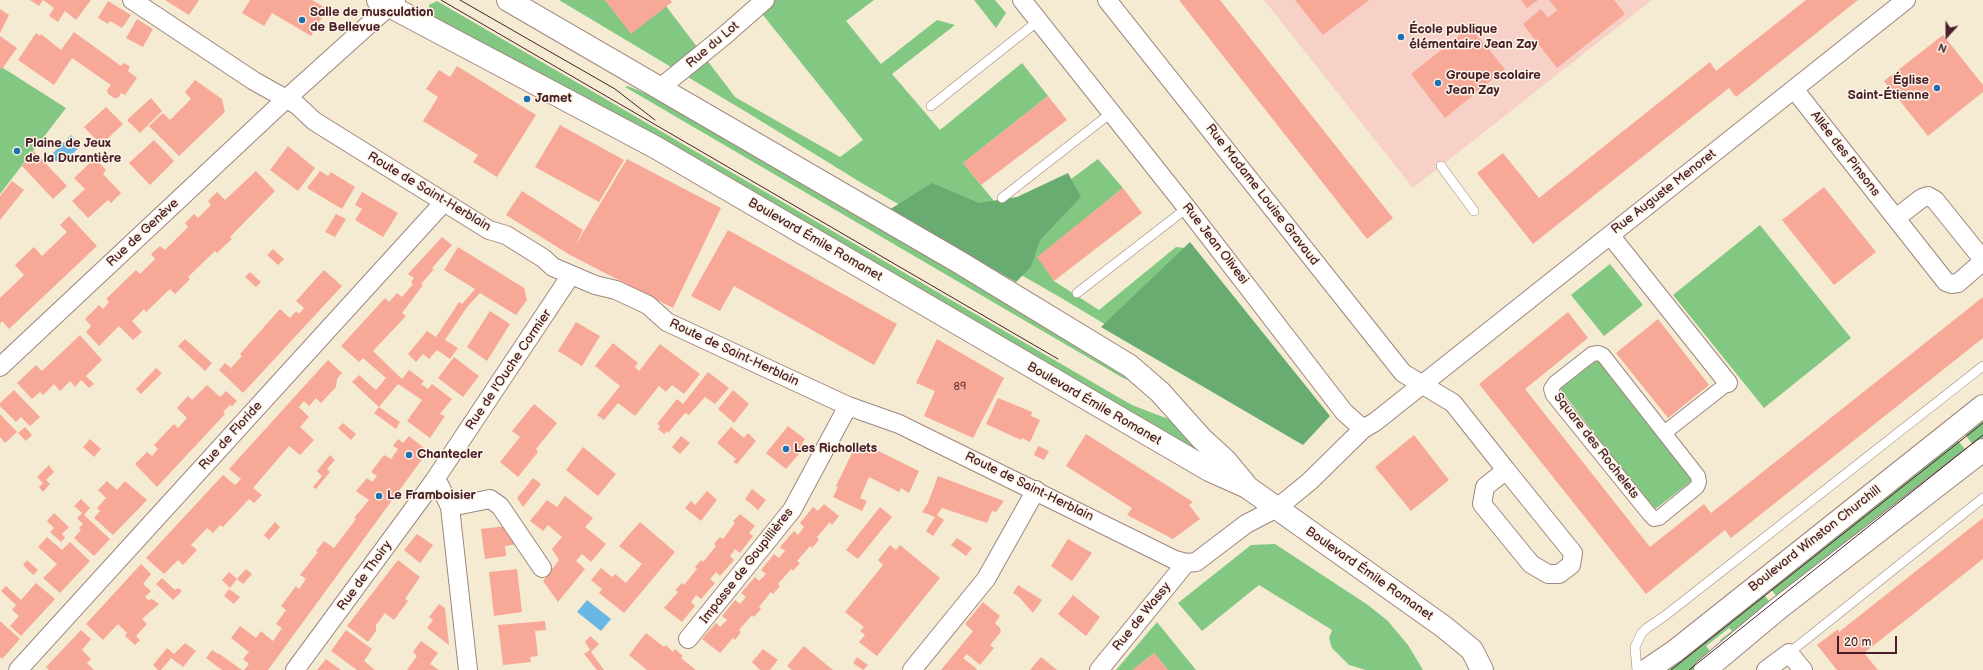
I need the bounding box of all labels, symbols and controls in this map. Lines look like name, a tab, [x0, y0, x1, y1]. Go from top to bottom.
place label: Salle de musculation de Bellevue	[310, 5, 433, 36]
marker: Salle de musculation de Bellevue	[297, 15, 307, 25]
north arrow	[1927, 16, 1967, 56]
street label: Rue du Lot	[683, 18, 743, 72]
place label: École publique élémentaire Jean Zay	[1409, 22, 1538, 53]
marker: École publique élémentaire Jean Zay	[1396, 32, 1406, 42]
text: N	[1936, 40, 1949, 55]
place label: Groupe scolaire Jean Zay	[1446, 68, 1541, 99]
place label: Église Saint-Étienne	[1848, 73, 1929, 104]
marker: Groupe scolaire Jean Zay	[1433, 78, 1443, 88]
marker: Église Saint-Étienne	[1932, 83, 1942, 93]
place label: Jamet	[535, 91, 572, 107]
marker: Jamet	[522, 94, 532, 104]
street label: Allée des Pinsons	[1807, 108, 1883, 200]
street label: Rue Madame Louise Gravaud	[1202, 121, 1322, 269]
place label: Plaine de Jeux de la Durantière	[25, 136, 121, 167]
marker: Plaine de Jeux de la Durantière	[12, 146, 22, 156]
street label: Rue Auguste Menoret	[1609, 146, 1719, 238]
street label: Route de Saint-Herblain	[364, 149, 494, 235]
street label: Boulevard Émile Romanet	[745, 195, 885, 285]
street label: Rue de Genève	[104, 196, 182, 270]
street label: Rue Jean Olivesi	[1178, 200, 1252, 288]
street label: Rue de l'Ouche Cormier	[463, 307, 555, 433]
street label: Route de Saint-Herblain	[667, 316, 801, 390]
street label: Boulevard Émile Romanet	[1024, 359, 1164, 449]
house number: 89	[954, 380, 966, 394]
street label: Square des Rochelets	[1550, 390, 1642, 502]
street label: Rue de Floride	[196, 398, 266, 474]
place label: Les Richollets	[794, 441, 877, 457]
marker: Les Richollets	[781, 444, 791, 454]
place label: Chantecler	[417, 447, 483, 463]
street label: Route de Saint-Herblain	[962, 449, 1096, 525]
marker: Chantecler	[404, 450, 414, 460]
street label: Boulevard Winston Churchill	[1746, 483, 1884, 595]
place label: Le Framboisier	[387, 488, 476, 504]
marker: Le Framboisier	[374, 491, 384, 501]
street label: Impasse de Goupillières	[697, 505, 797, 627]
street label: Boulevard Émile Romanet	[1302, 524, 1436, 624]
street label: Rue de Thoiry	[334, 538, 396, 614]
street label: Rue de Wassy	[1110, 580, 1174, 654]
scale bar	[1839, 628, 1899, 654]
text: 20 m	[1844, 635, 1871, 650]

